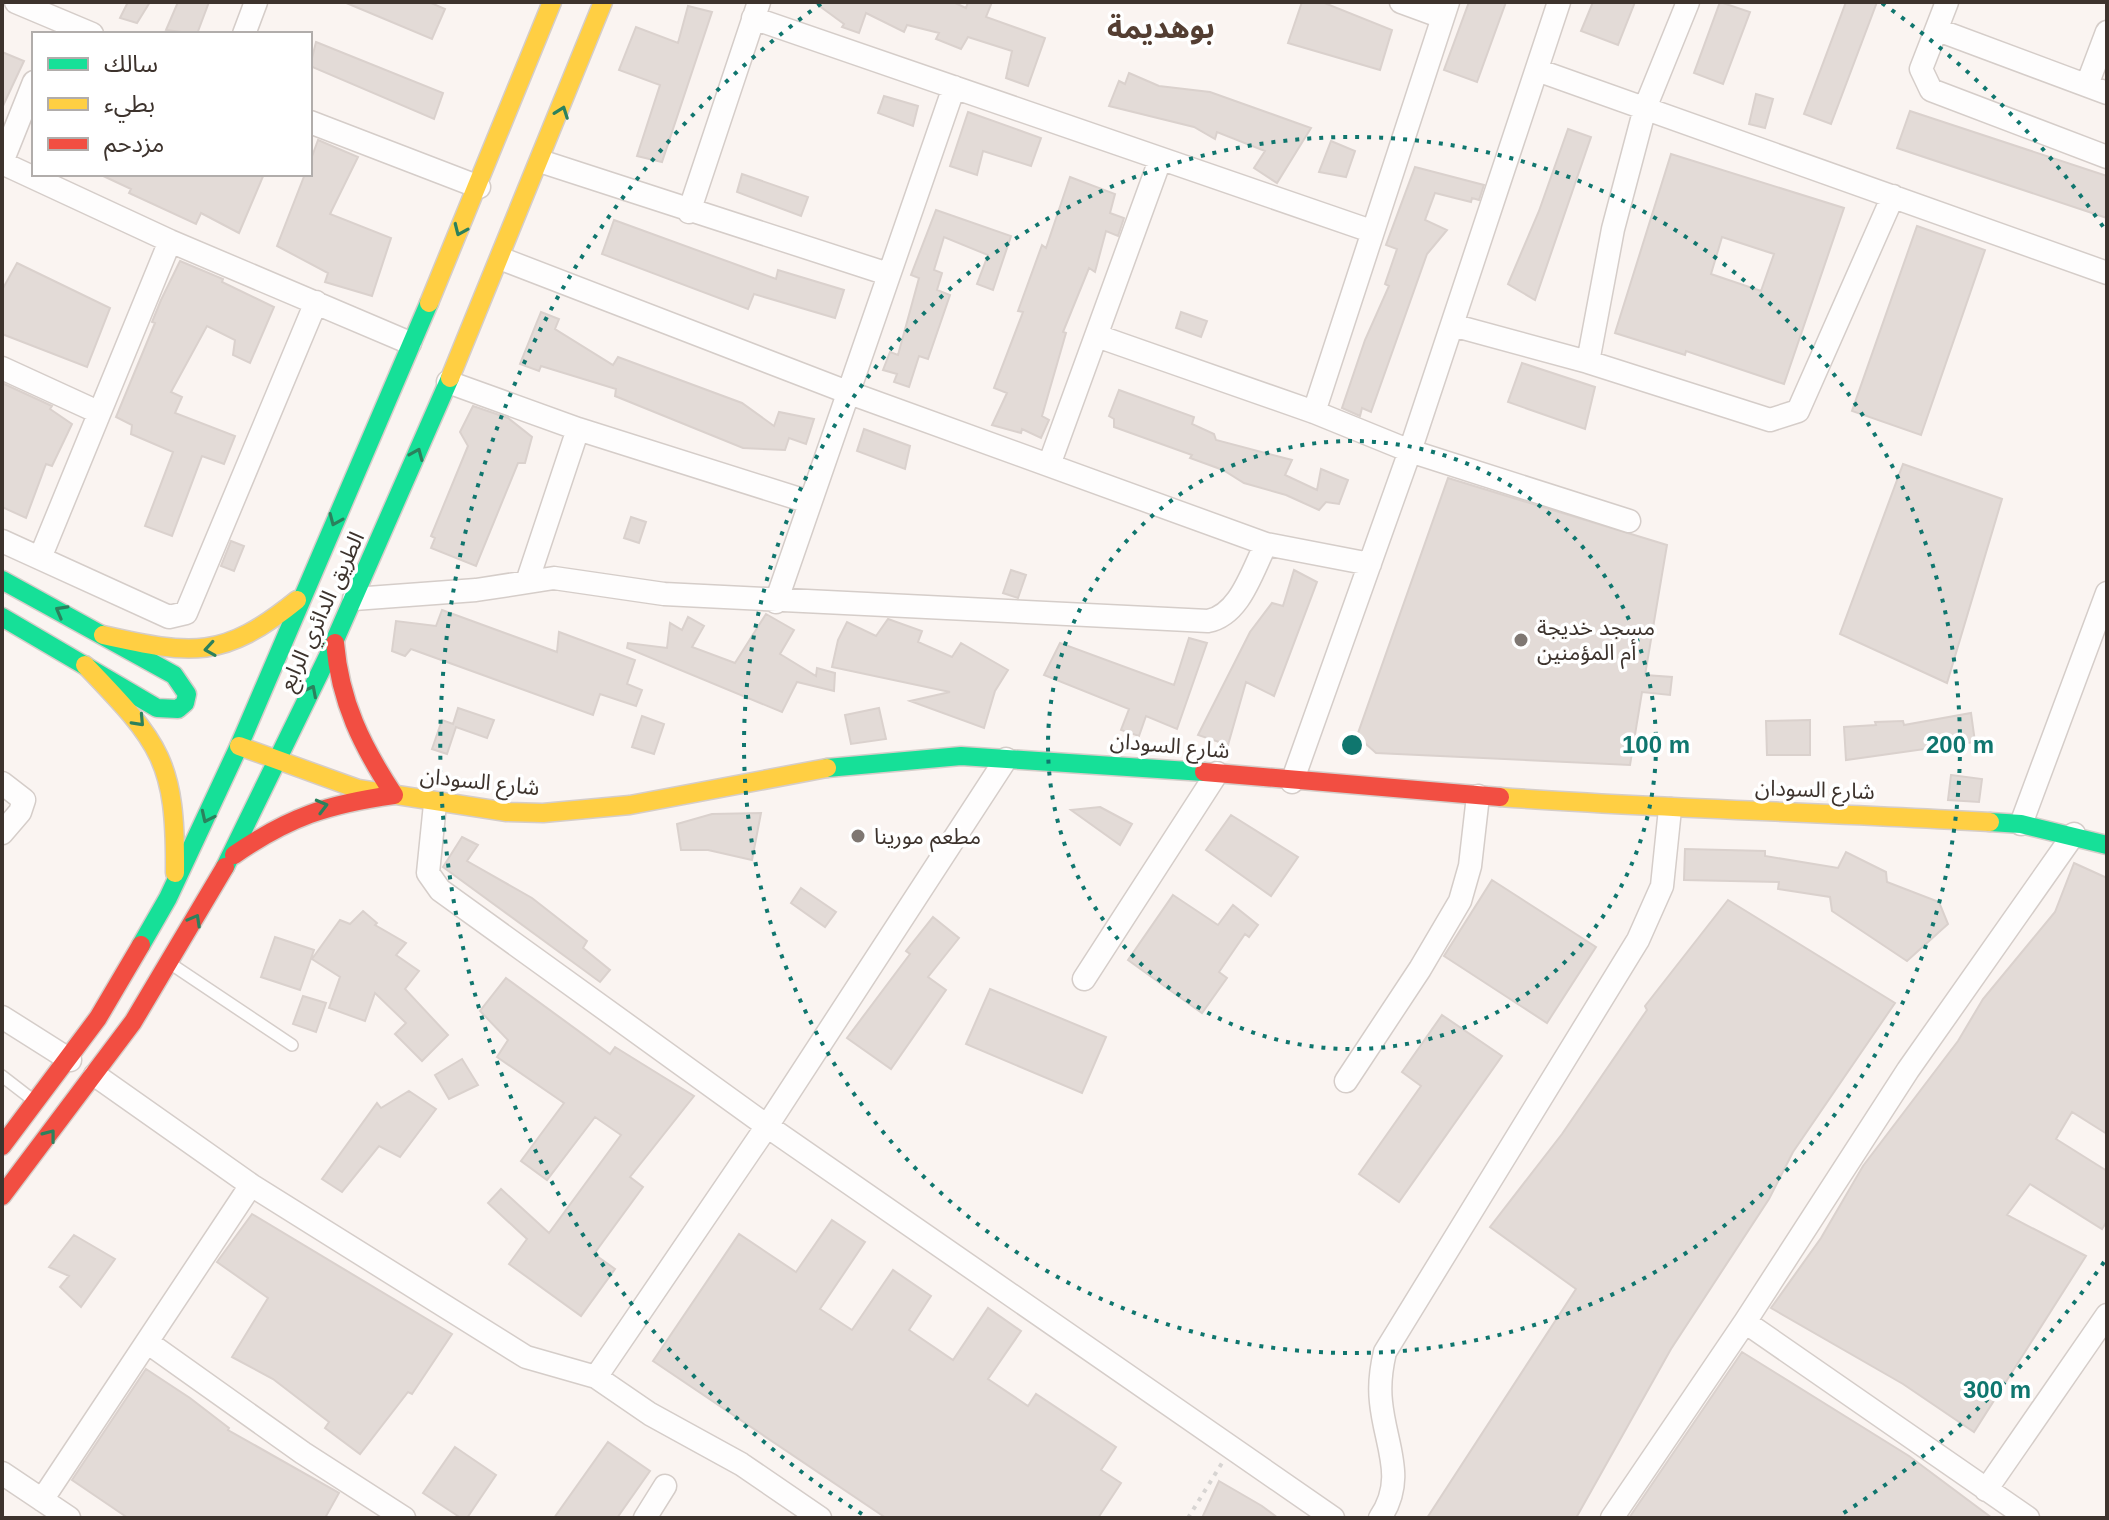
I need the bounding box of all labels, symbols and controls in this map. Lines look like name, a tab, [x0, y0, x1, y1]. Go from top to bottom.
district label: بوهديمة	[1107, 11, 1215, 45]
legend	[32, 32, 312, 176]
text: سالك	[104, 50, 158, 77]
text: بطيء	[104, 90, 155, 123]
one-way arrow	[552, 105, 569, 119]
text: مزدحم	[104, 130, 164, 161]
one-way arrow	[454, 222, 470, 236]
one-way arrow	[407, 448, 423, 462]
one-way arrow	[328, 512, 344, 526]
street label: الطريق الدائري الرابع	[274, 528, 373, 696]
one-way arrow	[55, 606, 69, 621]
place label: مسجد خديجة أم المؤمنين	[1537, 615, 1655, 669]
marker: مسجد خديجة أم المؤمنين	[1512, 631, 1530, 649]
one-way arrow	[204, 640, 217, 657]
one-way arrow	[301, 685, 317, 700]
one-way arrow	[129, 712, 143, 727]
street label: شارع السودان	[1109, 728, 1231, 767]
centre of rings	[1338, 731, 1366, 759]
text: 100 m	[1622, 731, 1690, 758]
text: 200 m	[1926, 731, 1994, 758]
street label: شارع السودان	[419, 763, 541, 804]
street label: شارع السودان	[1755, 775, 1875, 808]
one-way arrow	[314, 799, 328, 815]
one-way arrow	[200, 809, 216, 823]
place label: مطعم مورينا	[874, 824, 981, 853]
marker: مطعم مورينا	[849, 827, 867, 845]
one-way arrow	[185, 914, 201, 928]
one-way arrow	[40, 1129, 54, 1144]
text: 300 m	[1963, 1376, 2031, 1403]

